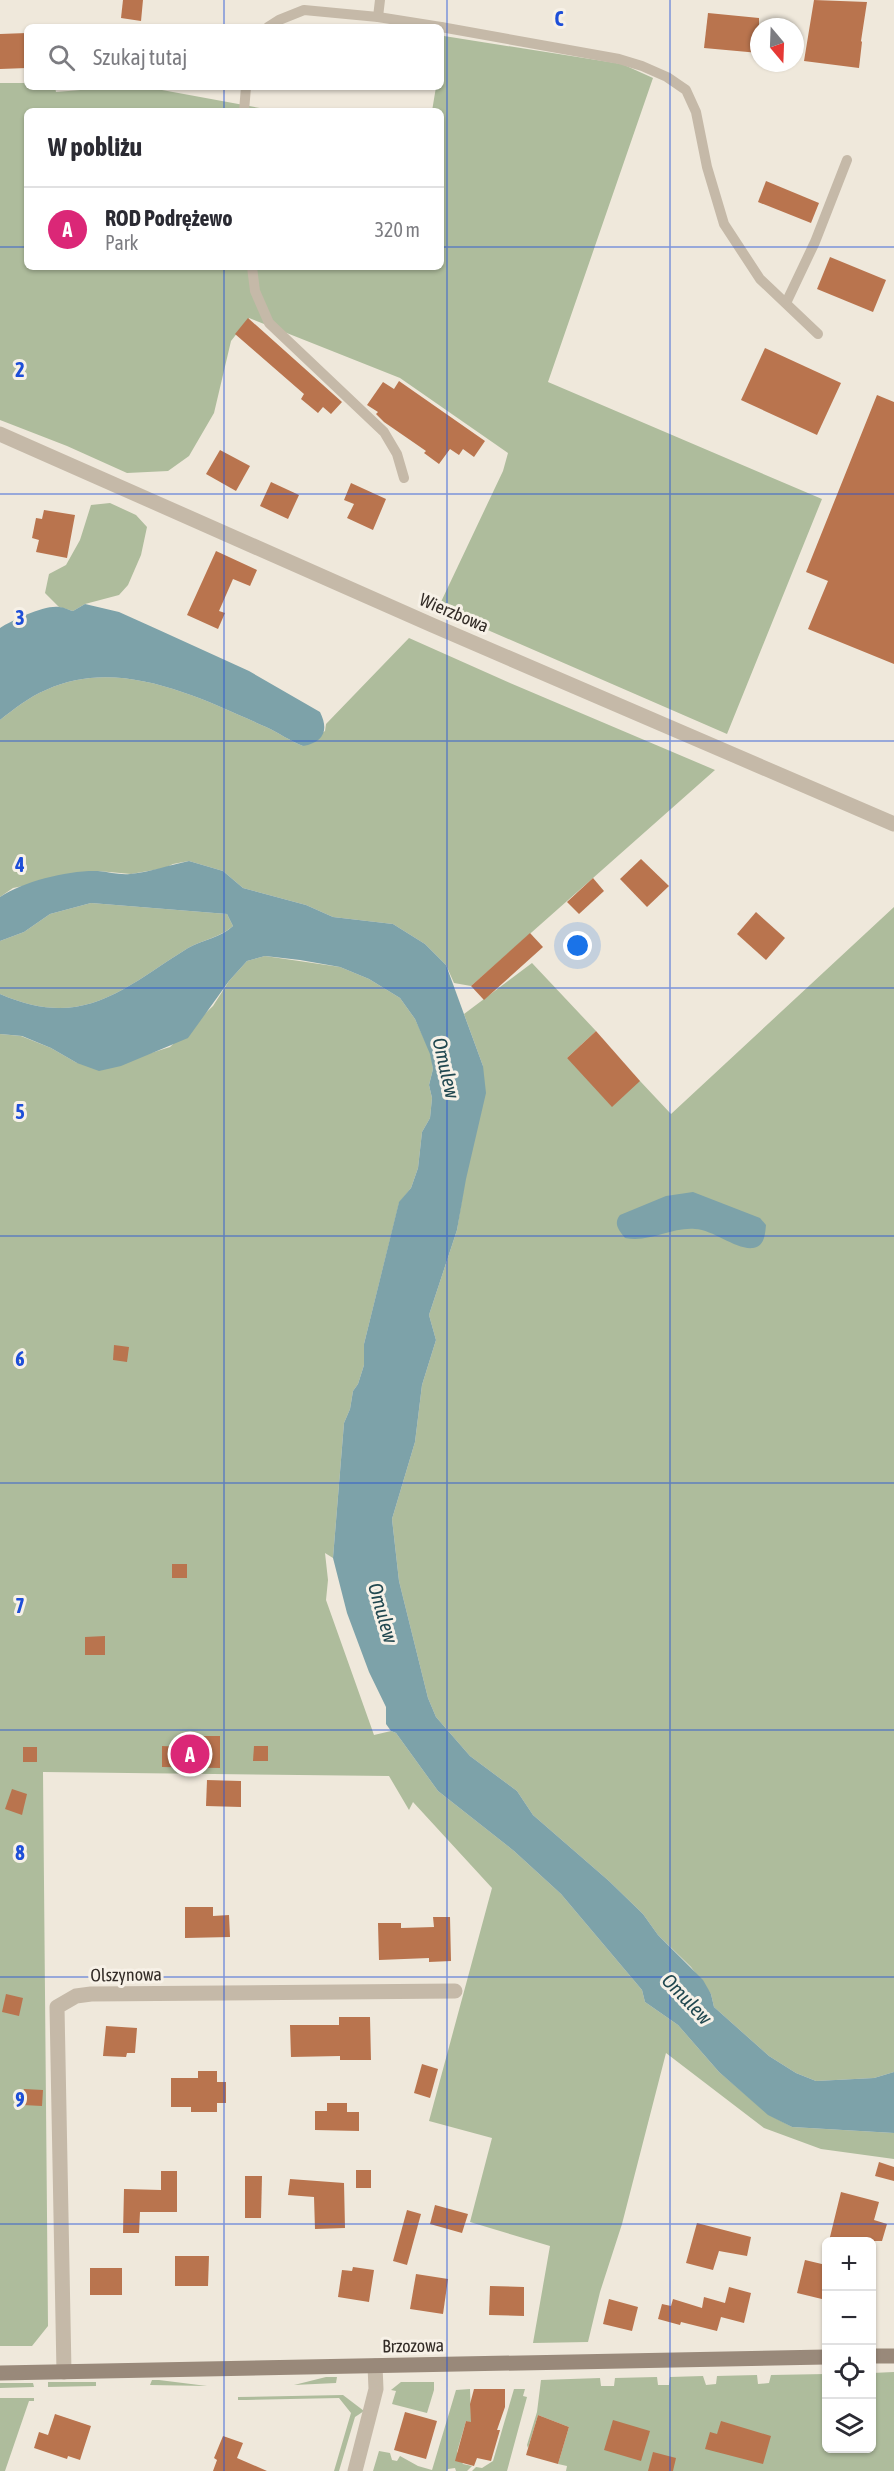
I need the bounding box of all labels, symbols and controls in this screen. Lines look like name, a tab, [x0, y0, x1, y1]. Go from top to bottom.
text: C	[555, 7, 564, 30]
north arrow	[750, 18, 804, 72]
search box	[24, 24, 444, 90]
icon: search	[45, 41, 78, 74]
text: Szukaj tutaj	[93, 44, 187, 70]
text: W pobliżu	[48, 132, 142, 162]
text: ROD Podrężewo	[105, 205, 233, 231]
text: A	[63, 218, 72, 241]
text: 320 m	[375, 218, 420, 241]
text: Park	[105, 231, 138, 254]
text: 2	[15, 358, 25, 381]
street label: Wierzbowa	[417, 589, 492, 636]
text: 3	[15, 606, 25, 629]
text: 4	[14, 853, 25, 876]
your location	[563, 931, 592, 960]
water label: Omulew	[428, 1035, 465, 1101]
text: 5	[15, 1100, 25, 1123]
text: 6	[15, 1347, 25, 1370]
water label: Omulew	[364, 1580, 403, 1647]
text: 7	[15, 1594, 25, 1617]
pin: A	[170, 1732, 210, 1776]
text: 8	[15, 1841, 25, 1864]
street label: Olszynowa	[90, 1963, 162, 1986]
water label: Omulew	[658, 1969, 718, 2030]
text: 9	[15, 2088, 25, 2111]
map controls	[822, 2237, 876, 2453]
button: +	[822, 2237, 876, 2291]
button: −	[822, 2291, 876, 2345]
street label: Brzozowa	[382, 2334, 444, 2357]
button: locate	[822, 2345, 876, 2399]
button: layers	[822, 2399, 876, 2453]

